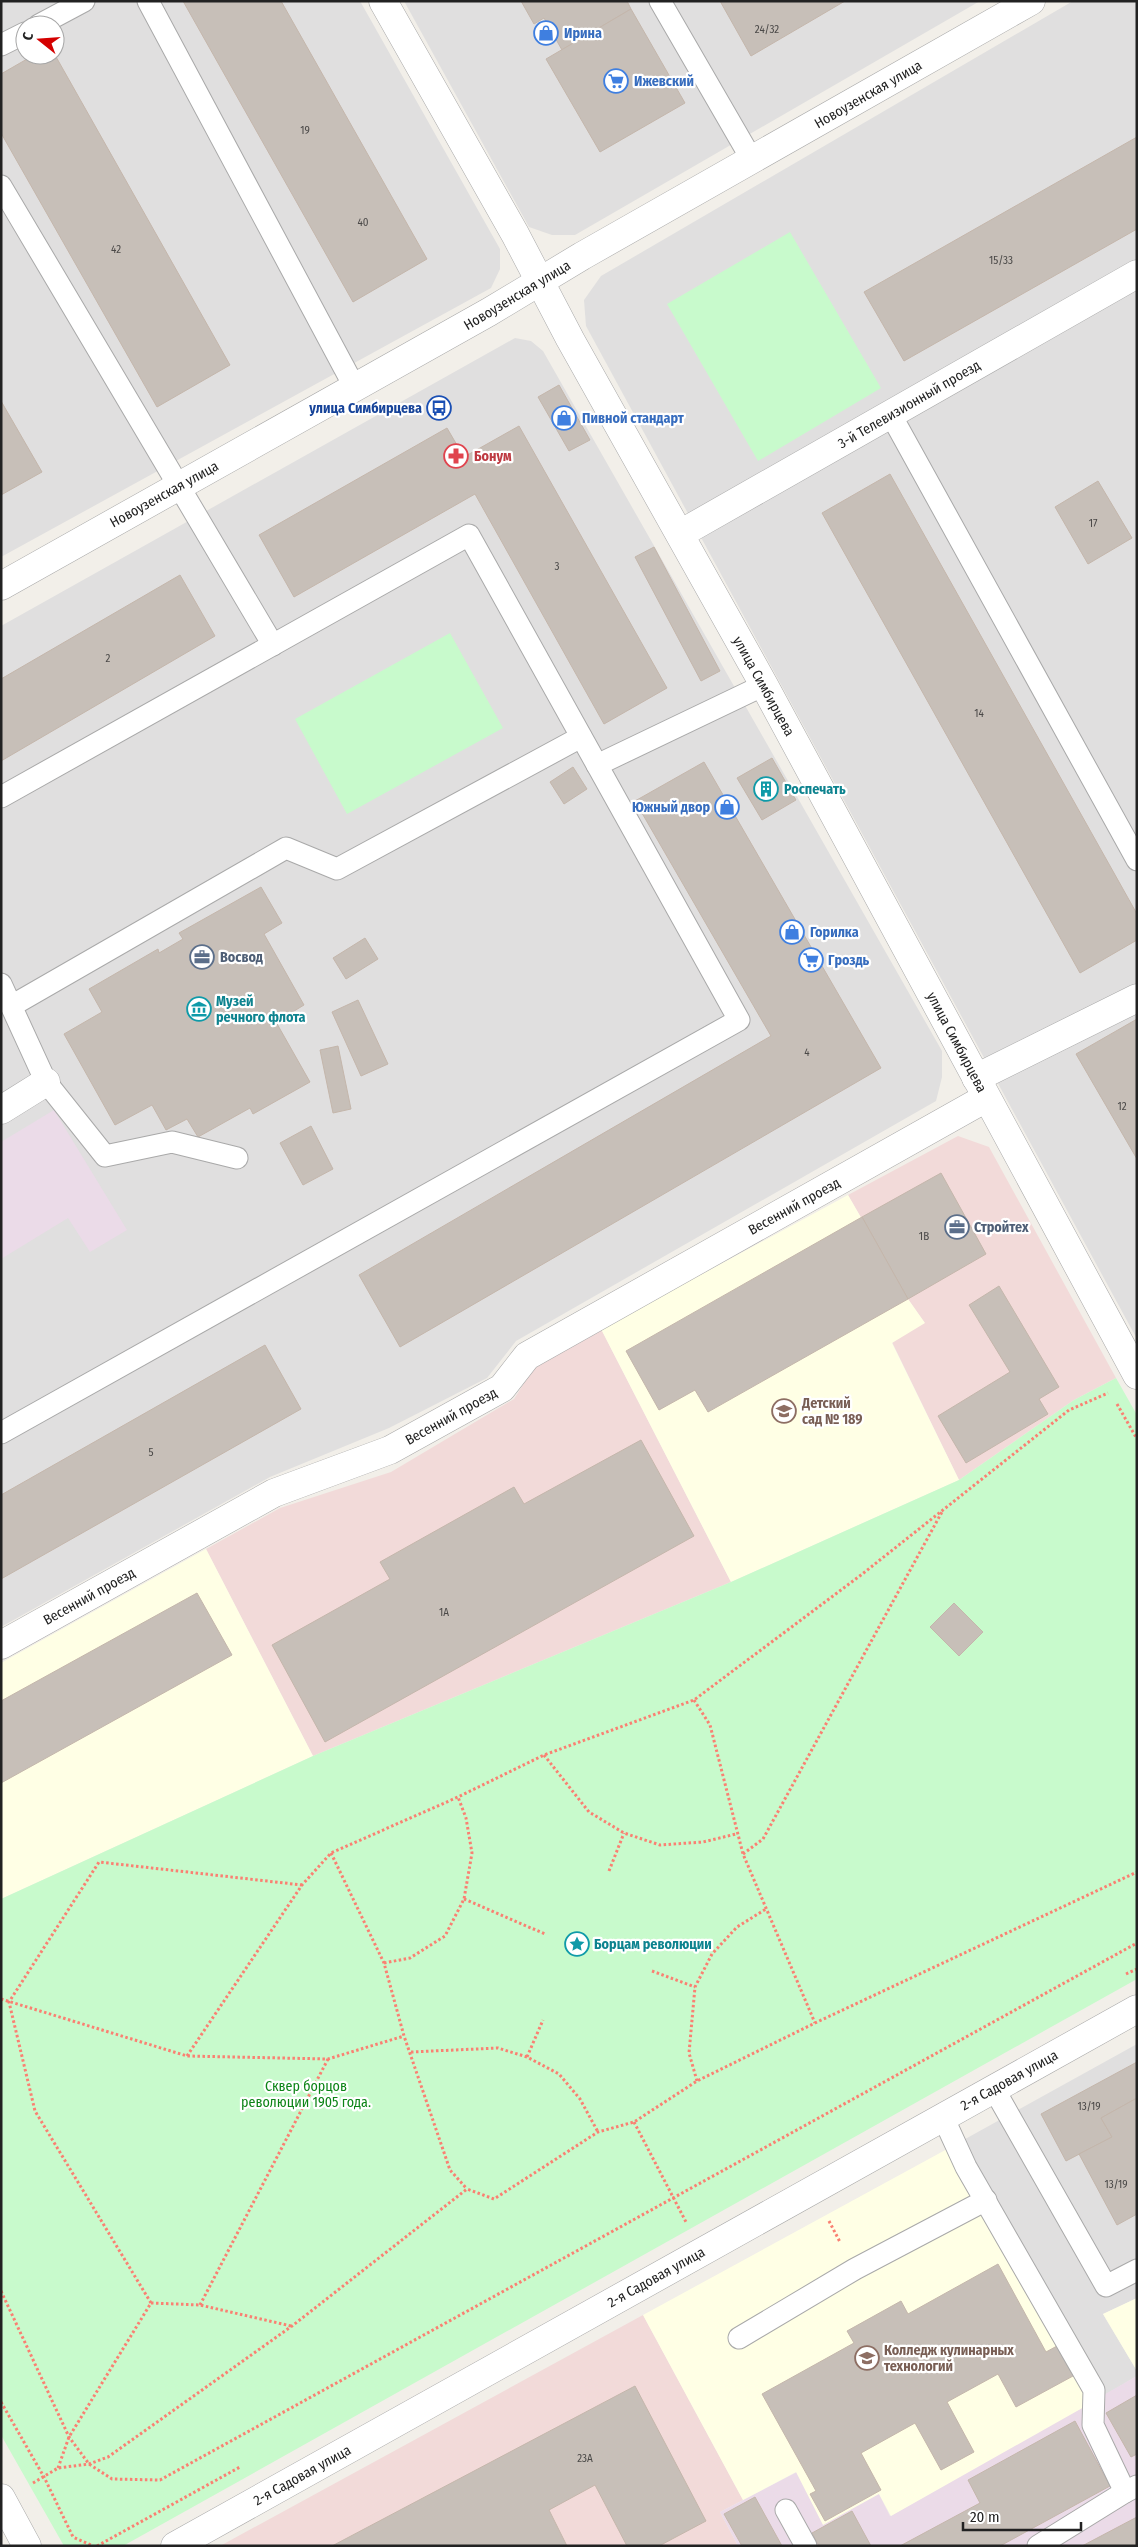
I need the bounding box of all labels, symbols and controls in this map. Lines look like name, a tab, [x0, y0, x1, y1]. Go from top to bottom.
north arrow	[15, 15, 65, 65]
shop icon: Ирина	[533, 20, 559, 46]
house number: 24/32	[755, 23, 779, 36]
place label: Ирина	[564, 25, 602, 42]
text: С	[19, 30, 37, 42]
street label: Новоузенская улица	[811, 57, 925, 132]
supermarket icon: Ижевский	[603, 68, 629, 94]
place label: Ижевский	[634, 73, 694, 90]
house number: 19	[300, 124, 310, 137]
house number: 40	[357, 216, 369, 229]
house number: 42	[111, 243, 121, 256]
house number: 15/33	[989, 254, 1013, 267]
street label: Новоузенская улица	[461, 257, 574, 334]
street label: 3-й Телевизионный проезд	[835, 357, 983, 452]
bus stop icon: улица Симбирцева	[426, 395, 452, 421]
place label: улица Симбирцева	[308, 400, 422, 417]
shop icon: Пивной стандарт	[551, 405, 577, 431]
place label: Пивной стандарт	[582, 410, 685, 427]
pharmacy icon: Бонум	[443, 443, 469, 469]
place label: Бонум	[474, 448, 512, 465]
street label: Новоузенская улица	[107, 458, 222, 531]
house number: 17	[1089, 517, 1098, 530]
house number: 3	[555, 560, 560, 573]
street label: улица Симбирцева	[729, 633, 798, 739]
house number: 2	[106, 652, 111, 665]
house number: 14	[974, 707, 984, 720]
building icon: Роспечать	[753, 776, 779, 802]
place label: Роспечать	[784, 781, 846, 798]
shop icon: Южный двор	[714, 794, 740, 820]
place label: Южный двор	[632, 799, 710, 816]
shop icon: Горилка	[779, 919, 805, 945]
place label: Горилка	[810, 924, 859, 941]
office icon: Восвод	[189, 944, 215, 970]
supermarket icon: Гроздь	[798, 947, 824, 973]
place label: Восвод	[220, 949, 263, 966]
place label: Гроздь	[828, 952, 870, 969]
street label: улица Симбирцева	[923, 989, 990, 1096]
place label: Музей речного флота	[216, 993, 306, 1026]
museum icon: Музей речного флота	[186, 996, 212, 1022]
house number: 4	[804, 1046, 810, 1059]
house number: 12	[1117, 1100, 1127, 1113]
street label: Весенний проезд	[745, 1174, 843, 1239]
office icon: Стройтех	[944, 1214, 970, 1240]
place label: Стройтех	[974, 1219, 1029, 1236]
house number: 1В	[919, 1230, 929, 1243]
street label: Весенний проезд	[402, 1384, 500, 1449]
place label: Детский сад № 189	[801, 1395, 863, 1428]
school or university icon: Детский сад № 189	[771, 1398, 797, 1424]
house number: 5	[148, 1446, 154, 1459]
street label: Весенний проезд	[40, 1564, 138, 1629]
house number: 1А	[439, 1606, 449, 1619]
place icon: Борцам революции	[564, 1931, 590, 1957]
place label: Борцам революции	[594, 1936, 712, 1953]
street label: 2-я Садовая улица	[958, 2047, 1061, 2114]
park label: Сквер борцов революции 1905 года.	[241, 2078, 371, 2111]
house number: 13/19	[1077, 2100, 1101, 2113]
house number: 13/19	[1104, 2178, 1128, 2191]
street label: 2-я Садовая улица	[605, 2244, 708, 2311]
place label: Колледж кулинарных технологий	[884, 2342, 1014, 2375]
school or university icon: Колледж кулинарных технологий	[854, 2345, 880, 2371]
street label: 2-я Садовая улица	[251, 2442, 354, 2509]
house number: 23А	[577, 2452, 593, 2465]
scale bar	[963, 2500, 1080, 2532]
text: 20 m	[970, 2508, 1000, 2526]

